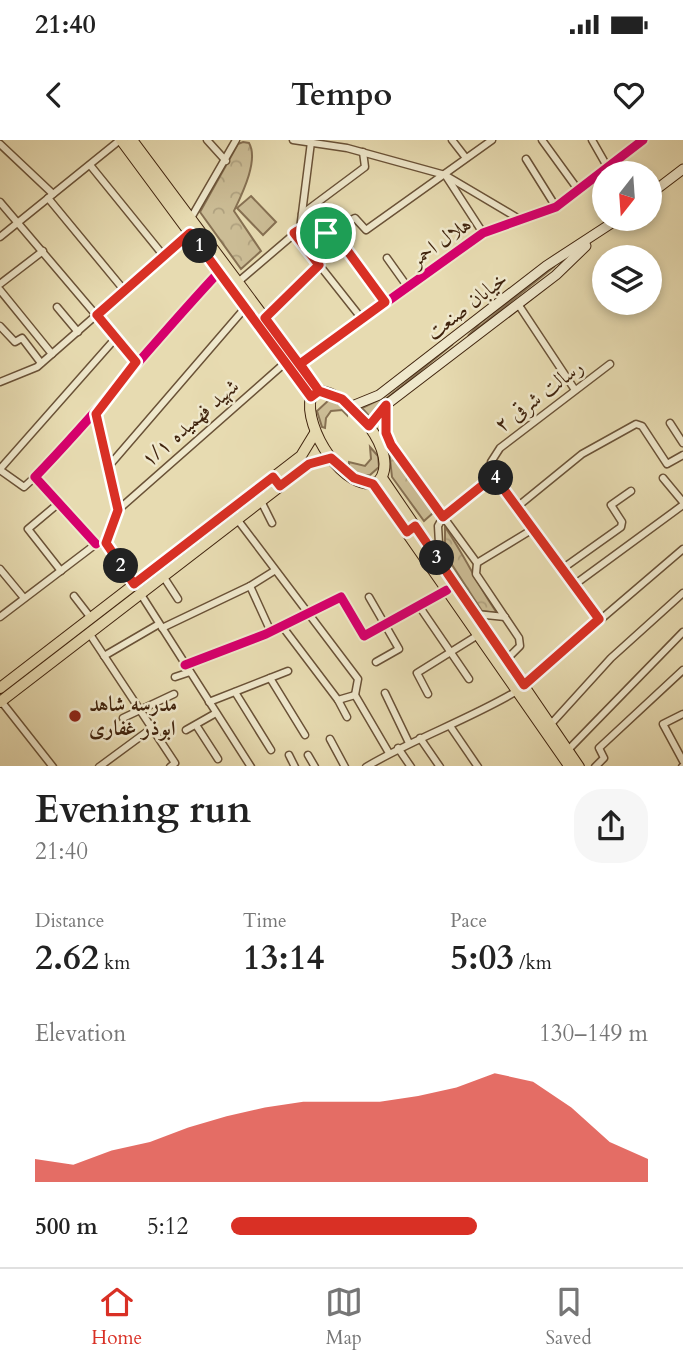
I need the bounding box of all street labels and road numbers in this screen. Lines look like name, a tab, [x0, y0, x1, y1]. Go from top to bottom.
street label: هلال احمر	[403, 210, 478, 275]
street label: خیابان صنعت	[420, 265, 514, 347]
street label: رسالت شرقی ۲	[488, 353, 590, 439]
street label: شهید فهمیده ۱/۱	[135, 372, 245, 474]

